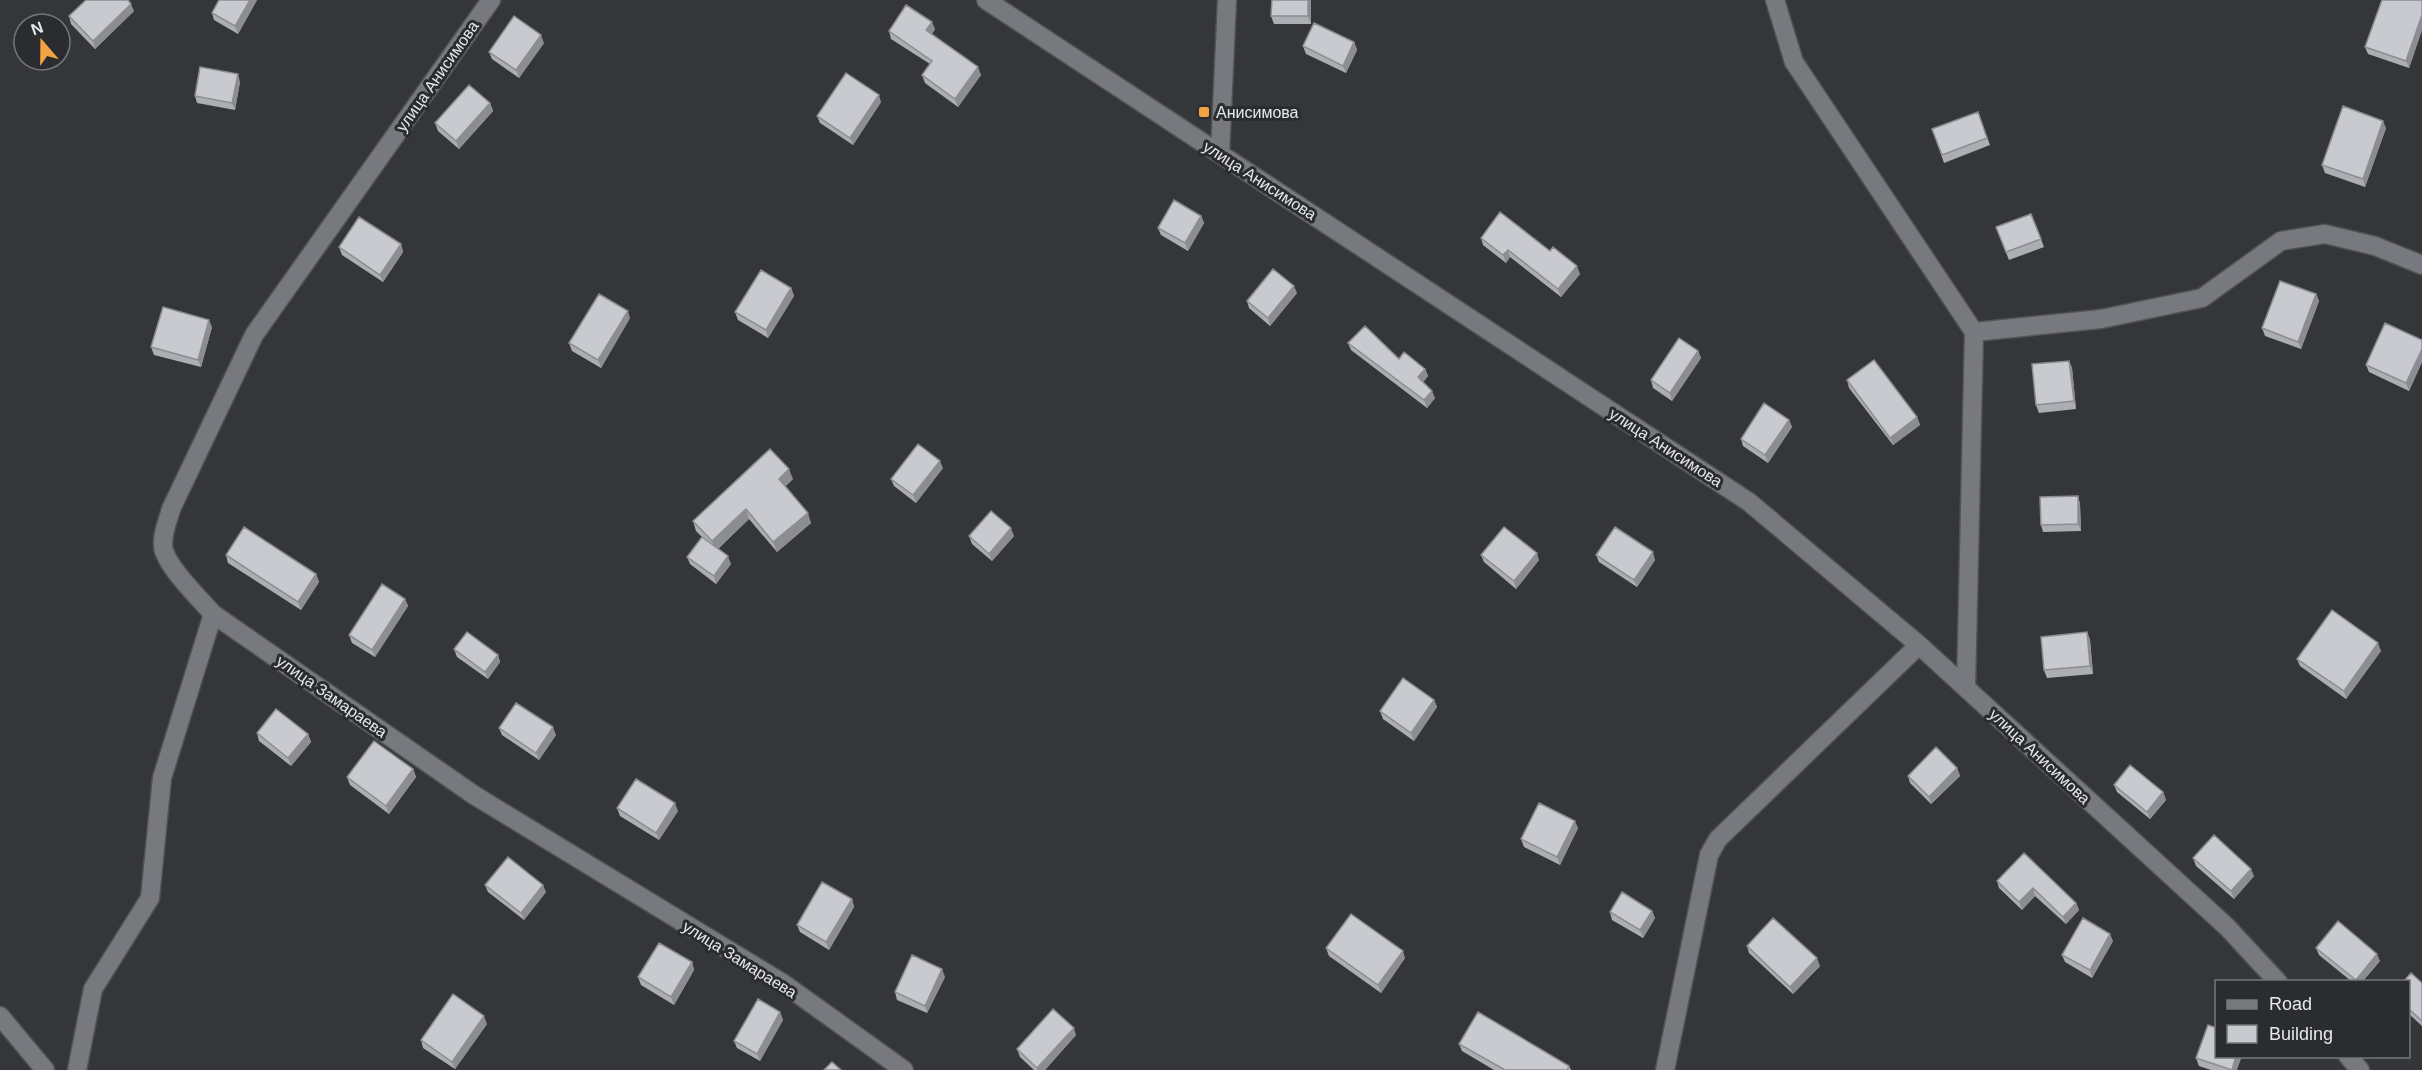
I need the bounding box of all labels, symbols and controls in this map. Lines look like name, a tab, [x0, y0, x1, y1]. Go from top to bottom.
north arrow	[12, 12, 72, 72]
text: N	[29, 18, 45, 38]
street label: улица Анисимова	[393, 18, 482, 135]
place label: Анисимова	[1216, 104, 1299, 121]
marker: Анисимова	[1197, 105, 1211, 119]
street label: улица Анисимова	[1200, 138, 1319, 223]
street label: улица Анисимова	[1606, 405, 1725, 490]
street label: улица Замараева	[273, 652, 390, 741]
street label: улица Анисимова	[1986, 705, 2093, 807]
street label: улица Замараева	[680, 918, 800, 1001]
legend	[2215, 980, 2410, 1058]
text: Road	[2269, 994, 2312, 1014]
text: Building	[2269, 1024, 2333, 1044]

